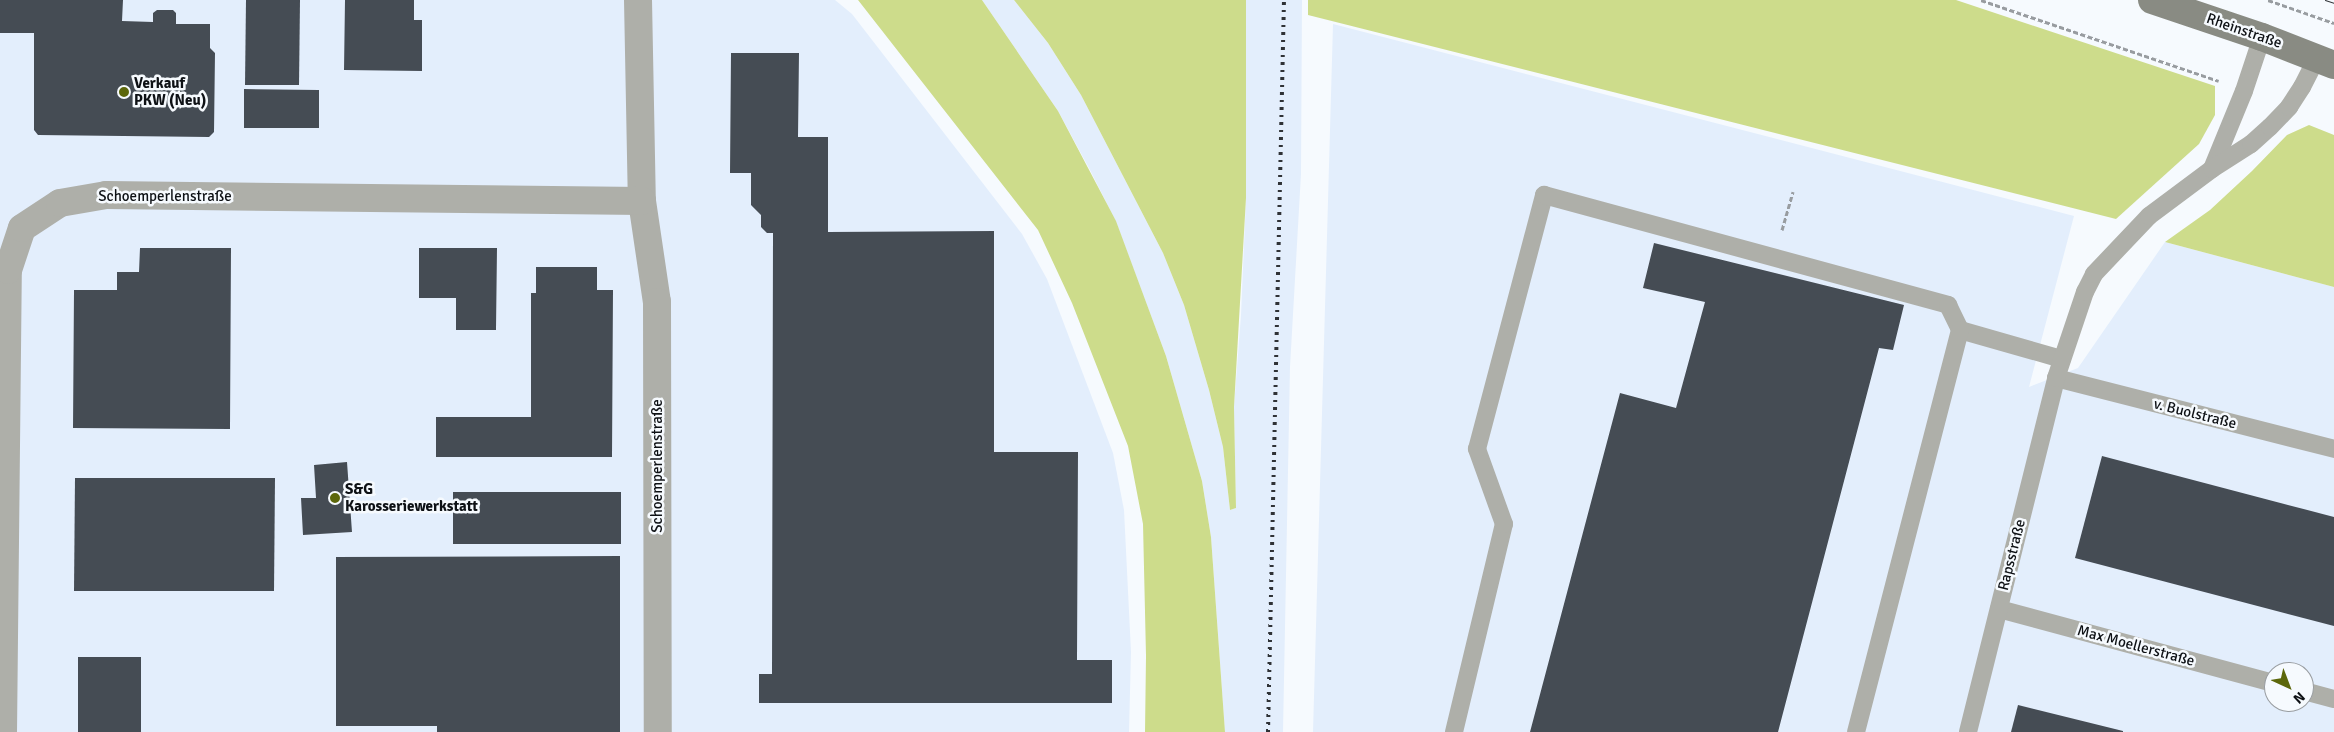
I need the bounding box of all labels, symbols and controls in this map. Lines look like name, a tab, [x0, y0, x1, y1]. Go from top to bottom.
street label: Rheinstraße	[2204, 10, 2284, 52]
place label: Verkauf PKW (Neu)	[134, 74, 206, 109]
marker: Verkauf PKW (Neu)	[118, 86, 130, 98]
street label: Schoemperlenstraße	[98, 188, 232, 206]
street label: v. Buolstraße	[2152, 395, 2238, 433]
street label: Schoemperlenstraße	[649, 399, 667, 533]
place label: S&G Karosseriewerkstatt	[345, 480, 478, 515]
marker: S&G Karosseriewerkstatt	[329, 492, 341, 504]
street label: Rapsstraße	[1994, 518, 2030, 592]
street label: Max Moellerstraße	[2075, 622, 2197, 670]
north arrow	[2264, 662, 2314, 712]
text: N	[2290, 688, 2308, 707]

